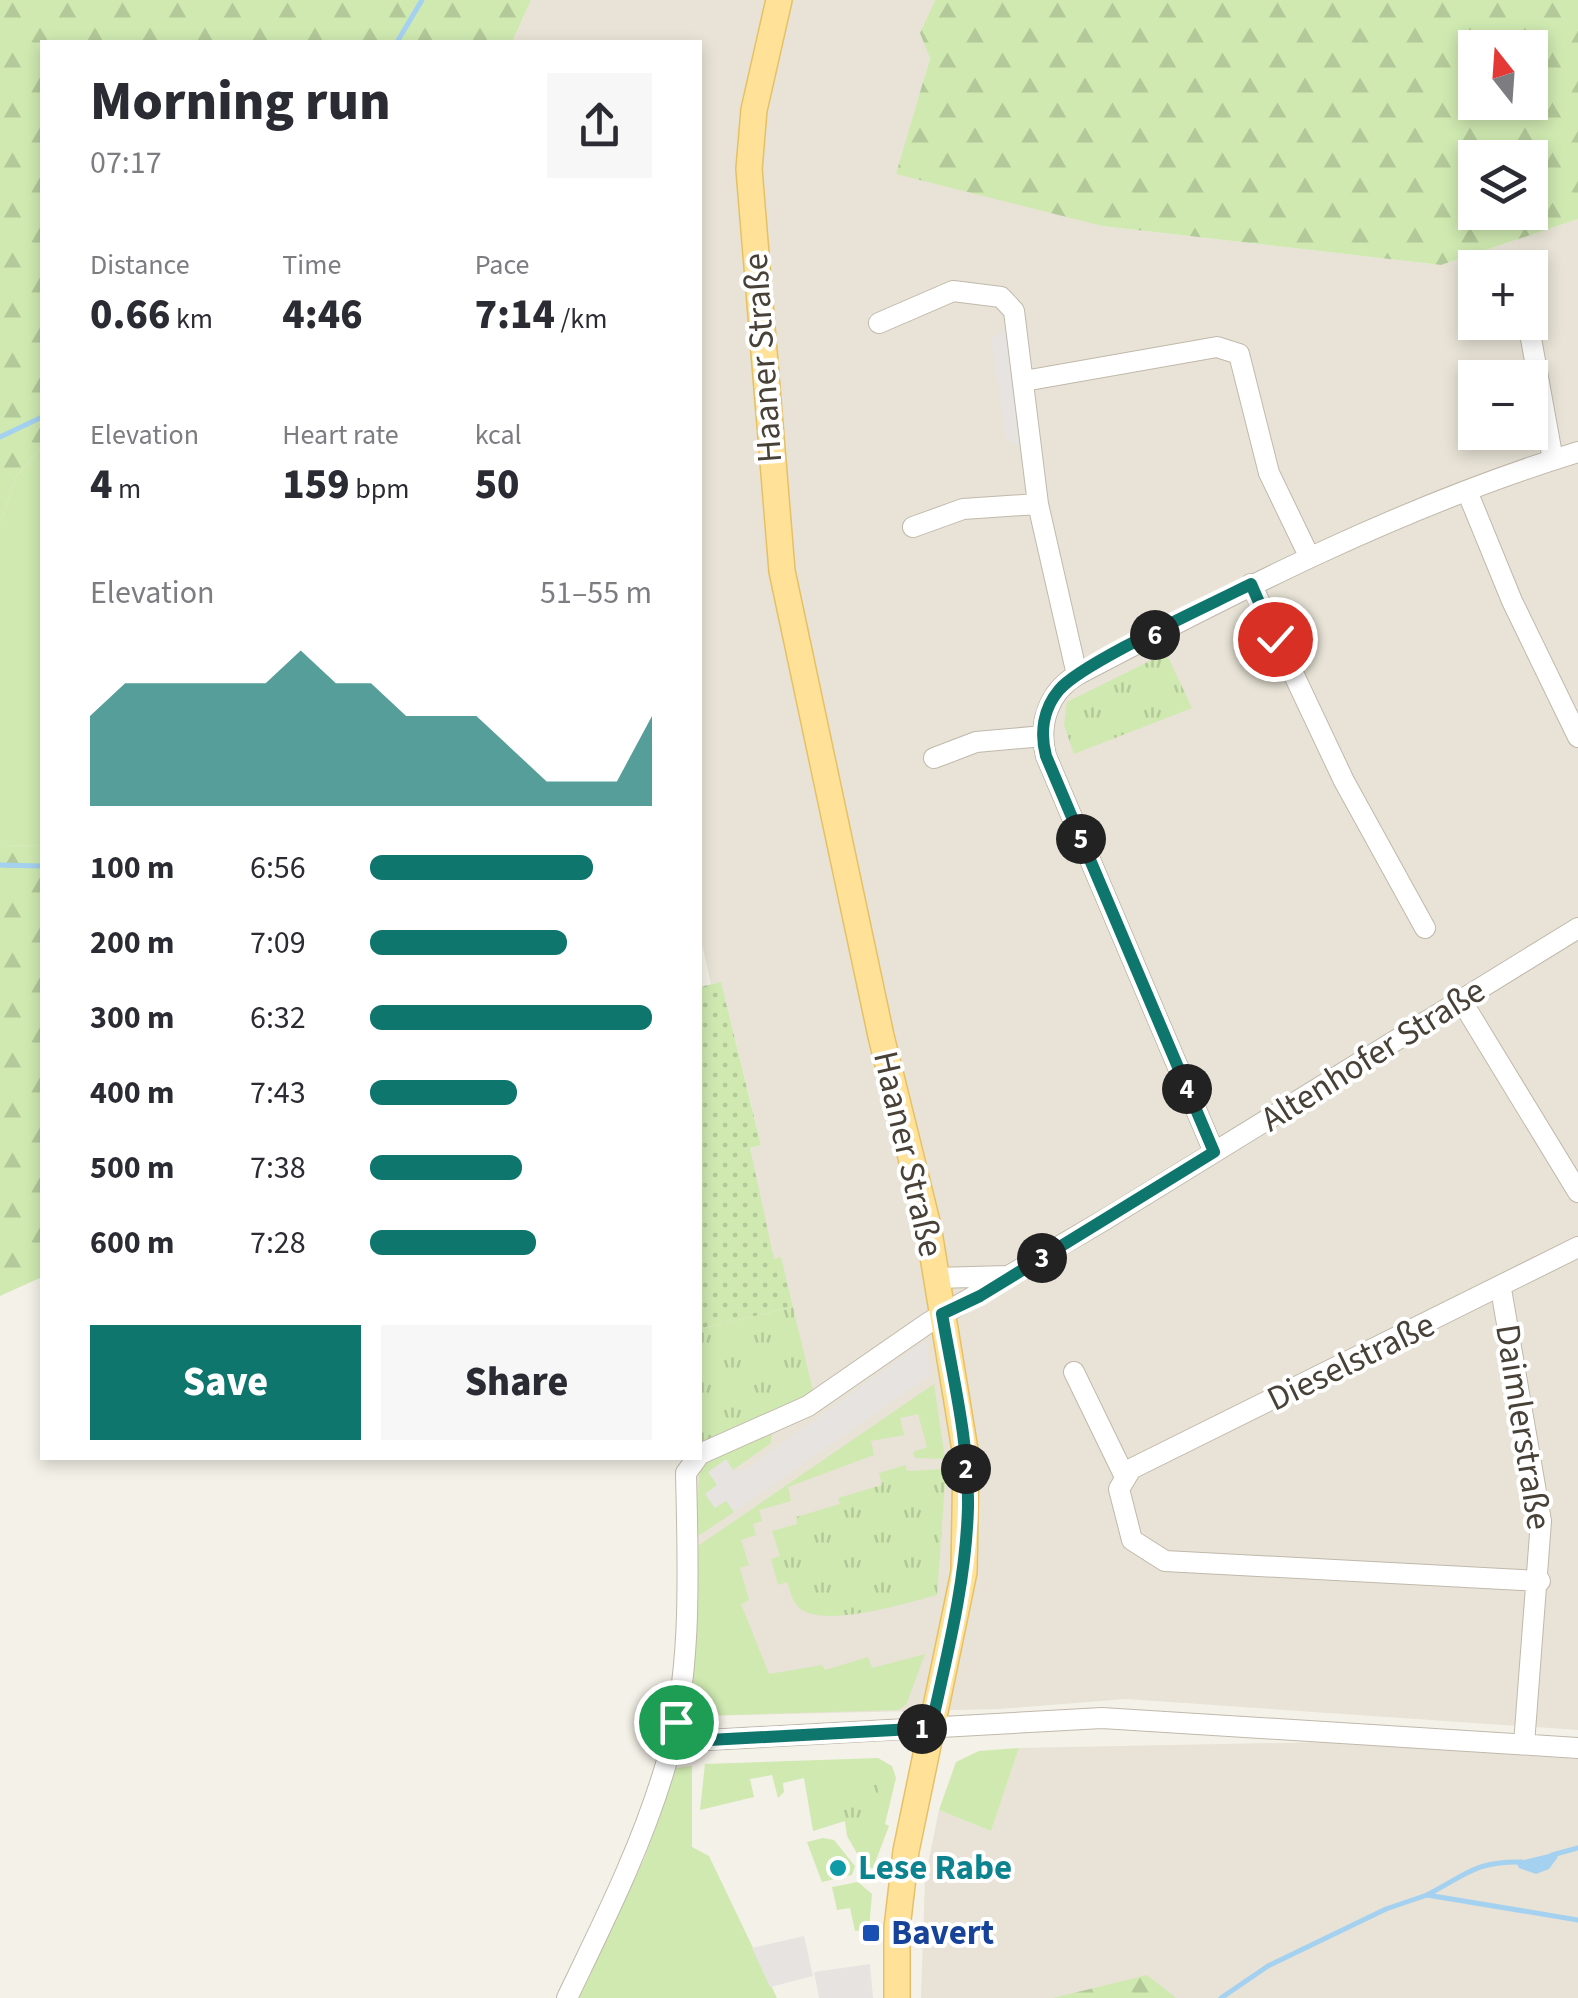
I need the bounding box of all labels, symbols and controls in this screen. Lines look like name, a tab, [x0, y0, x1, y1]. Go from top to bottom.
north arrow	[1458, 30, 1548, 120]
map controls	[1458, 30, 1548, 450]
text: Morning run	[90, 63, 391, 141]
button: share	[547, 73, 652, 178]
text: 07:17	[90, 140, 162, 186]
button: layers	[1458, 140, 1548, 230]
text: Distance	[90, 245, 190, 285]
text: Time	[282, 245, 341, 285]
text: Pace	[475, 245, 530, 285]
button: +	[1458, 250, 1548, 340]
street label: Haaner Straße	[731, 252, 795, 464]
text: 0.66	[90, 285, 170, 345]
text: 4:46	[282, 285, 363, 345]
text: 7:14	[475, 285, 555, 345]
text: km	[170, 299, 213, 339]
text: /km	[555, 299, 607, 339]
button: −	[1458, 360, 1548, 450]
text: Elevation	[90, 415, 199, 455]
text: Heart rate	[282, 415, 399, 455]
text: kcal	[475, 415, 522, 455]
text: 4	[90, 455, 112, 515]
text: 159	[282, 455, 350, 515]
text: 50	[475, 455, 520, 515]
text: m	[112, 469, 141, 509]
text: bpm	[350, 469, 409, 509]
text: Elevation	[90, 570, 215, 616]
text: 51–55 m	[540, 570, 652, 616]
pin	[1233, 597, 1318, 682]
pin: 6	[1130, 610, 1180, 660]
icon: check	[1248, 612, 1303, 667]
text: 6	[1148, 615, 1162, 655]
pin: 5	[1056, 814, 1106, 864]
text: 5	[1074, 819, 1088, 859]
text: 100 m	[90, 845, 175, 891]
text: 6:56	[250, 845, 306, 891]
text: 200 m	[90, 920, 175, 966]
text: 7:09	[250, 920, 306, 966]
street label: Altenhofer Straße	[1251, 966, 1495, 1144]
text: 300 m	[90, 995, 175, 1041]
text: 6:32	[250, 995, 306, 1041]
street label: Haaner Straße	[860, 1046, 956, 1262]
pin: 4	[1162, 1064, 1212, 1114]
text: 4	[1180, 1069, 1194, 1109]
text: 400 m	[90, 1070, 175, 1116]
text: 7:43	[250, 1070, 306, 1116]
text: 500 m	[90, 1145, 175, 1191]
text: 7:38	[250, 1145, 306, 1191]
text: 600 m	[90, 1220, 175, 1266]
text: 7:28	[250, 1220, 306, 1266]
pin: 3	[1017, 1233, 1067, 1283]
text: 3	[1035, 1238, 1049, 1278]
street label: Dieselstraße	[1259, 1300, 1443, 1424]
street label: Daimlerstraße	[1482, 1321, 1564, 1533]
button: Save	[90, 1325, 361, 1440]
button: Share	[381, 1325, 652, 1440]
pin: 2	[941, 1444, 991, 1494]
text: 2	[959, 1449, 973, 1489]
pin	[634, 1680, 719, 1765]
icon: arrive	[649, 1695, 704, 1750]
pin: 1	[897, 1704, 947, 1754]
text: 1	[915, 1709, 929, 1749]
place label: Lese Rabe	[858, 1843, 1012, 1893]
marker: Lese Rabe	[827, 1857, 849, 1879]
place label: Bavert	[891, 1908, 994, 1958]
marker: Bavert	[860, 1922, 882, 1944]

